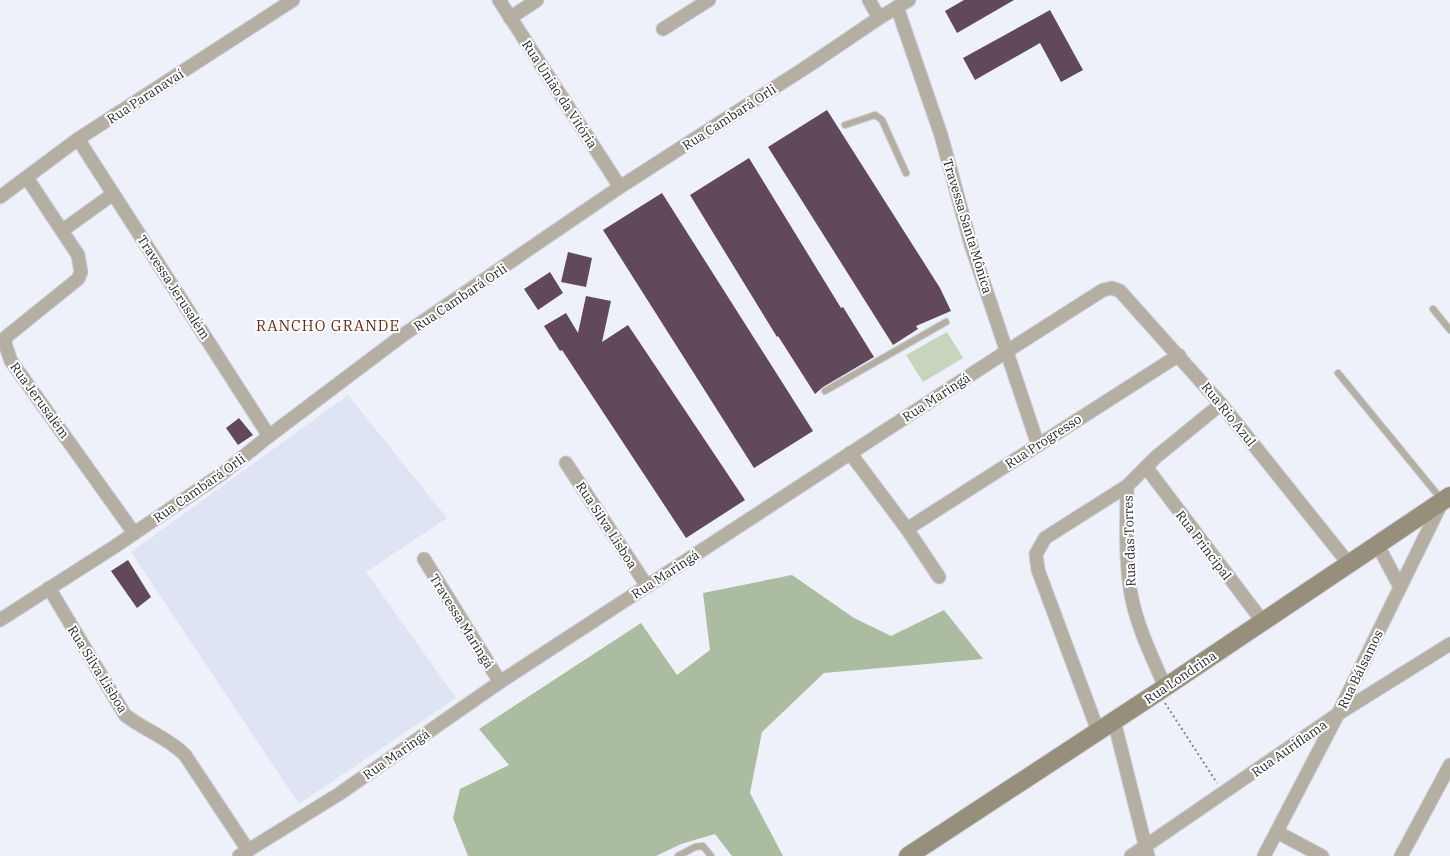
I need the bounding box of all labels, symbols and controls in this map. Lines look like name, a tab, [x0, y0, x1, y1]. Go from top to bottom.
street label: Rua União da Vitória	[518, 37, 601, 152]
street label: Rua Paranavaí	[104, 65, 187, 127]
street label: Rua Cambará Orli	[679, 81, 779, 154]
street label: Travessa Santa Mônica	[939, 157, 996, 296]
street label: Travessa Jerusalém	[133, 232, 214, 343]
street label: Rua Cambará Orli	[411, 260, 510, 335]
district label: RANCHO GRANDE	[256, 316, 400, 335]
street label: Rua Jerusalém	[6, 359, 73, 442]
street label: Rua Maringá	[899, 369, 973, 426]
street label: Rua Rio Azul	[1198, 379, 1260, 450]
street label: Rua Progresso	[1002, 410, 1085, 472]
street label: Rua Cambará Orli	[150, 450, 249, 527]
street label: Rua Silva Lisboa	[572, 479, 641, 572]
street label: Rua das Torres	[1119, 495, 1140, 587]
street label: Rua Principal	[1172, 507, 1235, 584]
street label: Rua Maringá	[628, 546, 702, 603]
street label: Travessa Maringá	[426, 571, 497, 672]
street label: Rua Silva Lisboa	[64, 622, 131, 716]
street label: Rua Bálsamos	[1334, 627, 1387, 712]
street label: Rua Londrina	[1141, 647, 1220, 708]
street label: Rua Auriflama	[1248, 716, 1330, 781]
street label: Rua Maringá	[360, 725, 433, 784]

